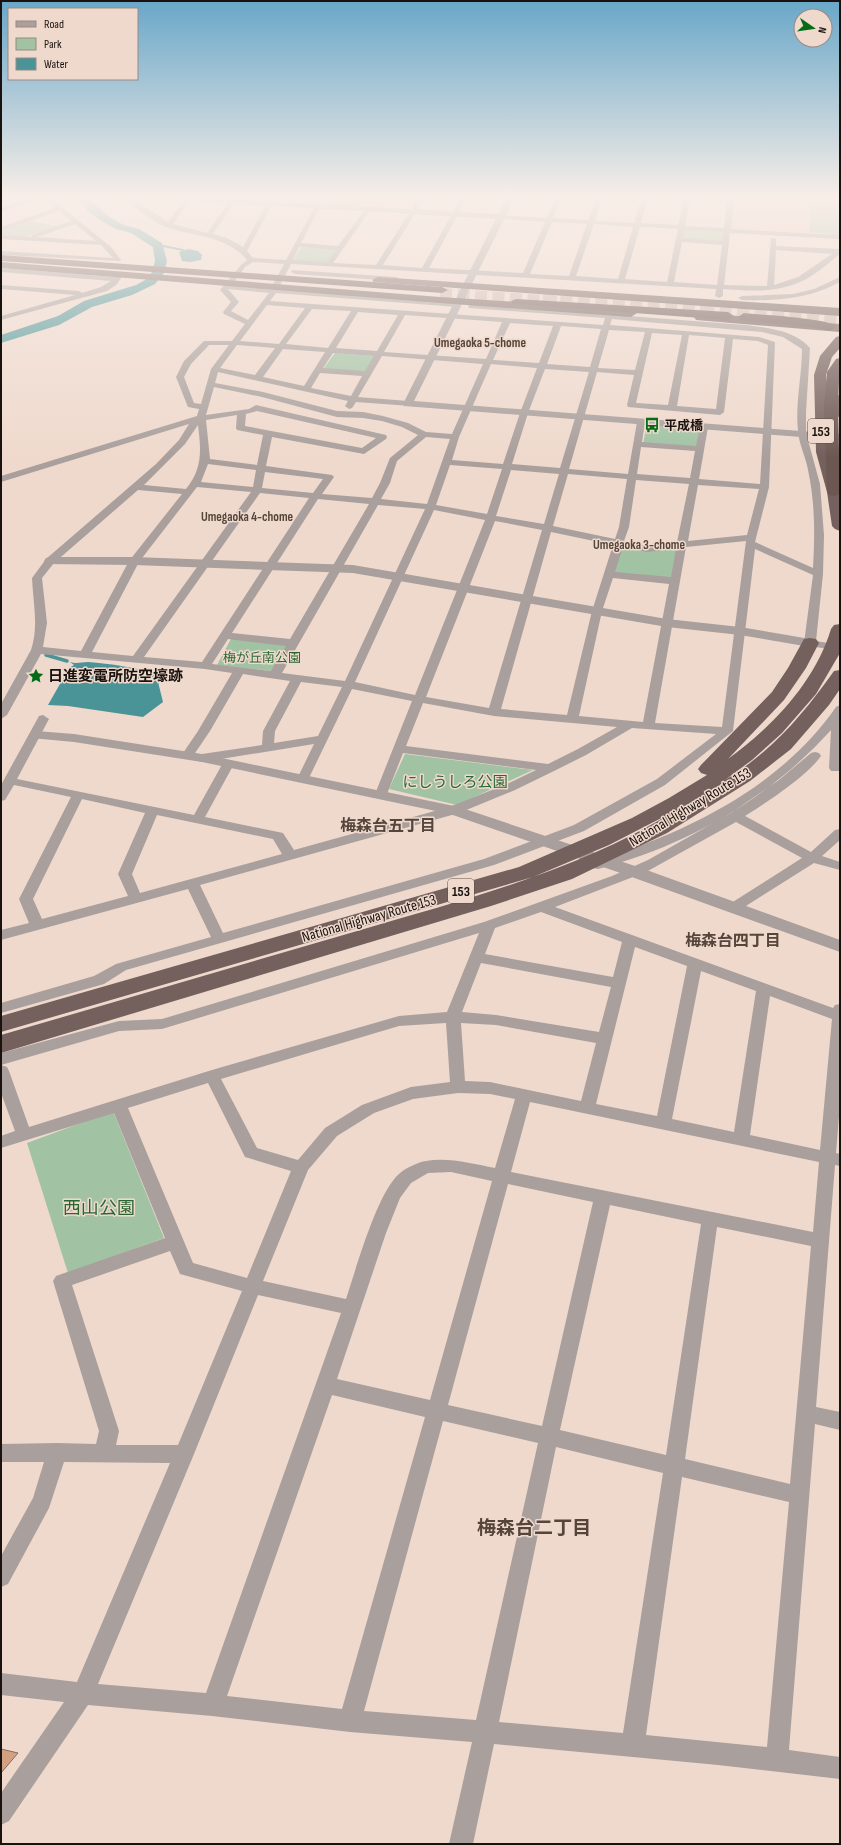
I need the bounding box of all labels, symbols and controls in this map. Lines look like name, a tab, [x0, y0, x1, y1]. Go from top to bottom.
legend	[8, 8, 138, 80]
north arrow	[793, 8, 833, 48]
text: Road	[44, 17, 64, 32]
text: N	[815, 26, 829, 35]
text: Park	[44, 37, 62, 52]
text: Water	[44, 57, 68, 72]
district label: Umegaoka 5-chome	[434, 335, 526, 351]
bus stop icon: 平成橋	[643, 416, 661, 434]
place label: 平成橋	[664, 418, 703, 434]
road number: 153	[808, 419, 834, 443]
district label: Umegaoka 4-chome	[201, 509, 294, 525]
district label: Umegaoka 3-chome	[593, 537, 685, 553]
park label: 梅が丘南公園	[223, 650, 301, 666]
place icon: 日進変電所防空壕跡	[27, 667, 45, 685]
place label: 日進変電所防空壕跡	[48, 667, 183, 686]
street label: National Highway Route 153	[626, 764, 755, 851]
park label: にしうしろ公園	[402, 773, 508, 792]
district label: 梅森台五丁目	[340, 817, 436, 836]
road number: 153	[448, 879, 474, 903]
street label: National Highway Route 153	[300, 890, 439, 947]
district label: 梅森台四丁目	[685, 932, 781, 951]
park label: 西山公園	[63, 1198, 135, 1219]
district label: 梅森台二丁目	[477, 1517, 591, 1540]

